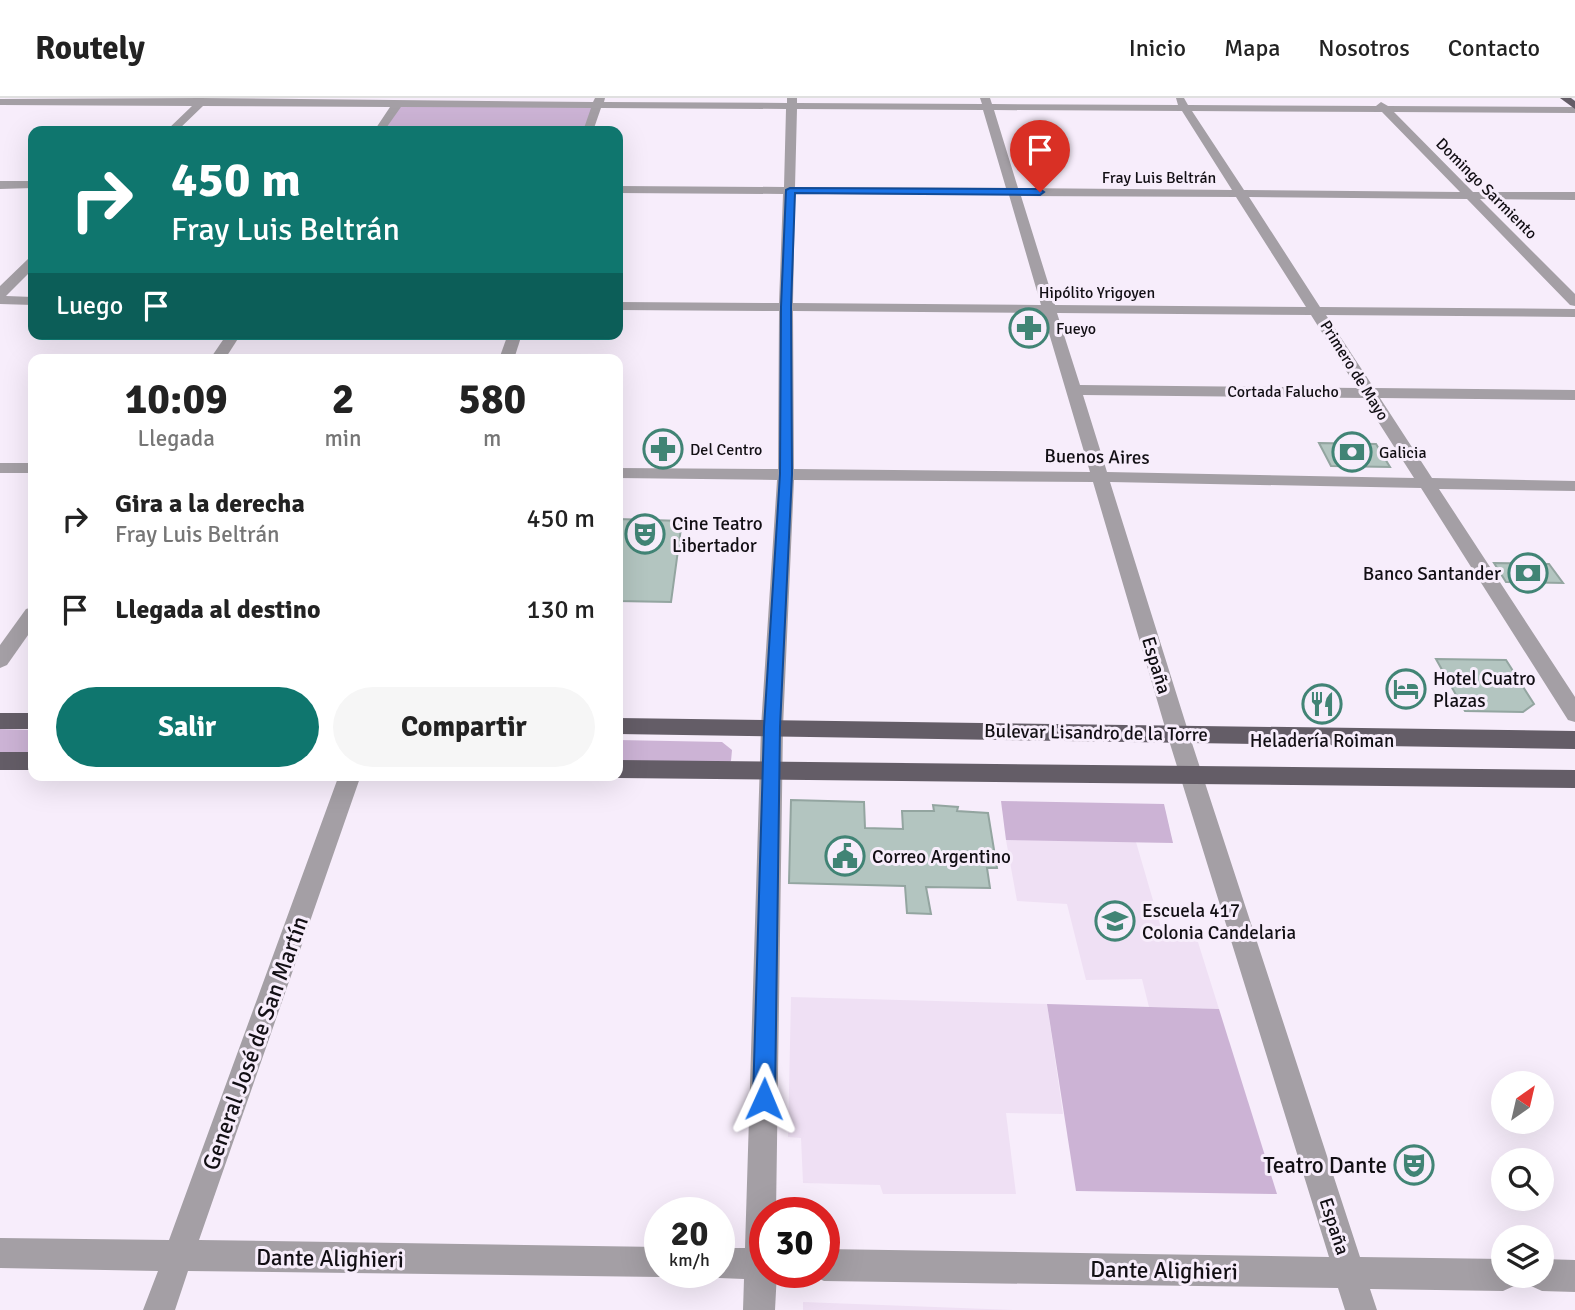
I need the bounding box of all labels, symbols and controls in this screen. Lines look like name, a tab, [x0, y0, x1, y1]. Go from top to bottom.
text: Routely	[35, 28, 145, 69]
text: Inicio	[1129, 33, 1186, 63]
text: Mapa	[1224, 33, 1280, 63]
text: Nosotros	[1318, 33, 1410, 63]
text: Contacto	[1448, 33, 1540, 63]
pin	[1010, 120, 1070, 192]
icon: arrive	[1021, 131, 1059, 169]
street label: Domingo Sarmiento	[1431, 134, 1541, 244]
text: 450 m	[171, 150, 301, 210]
icon: right	[56, 154, 147, 245]
street label: Fray Luis Beltrán	[1102, 168, 1216, 188]
text: Fray Luis Beltrán	[171, 210, 400, 249]
street label: Hipólito Yrigoyen	[1039, 283, 1155, 303]
icon: arrive	[137, 287, 175, 325]
text: Luego	[56, 290, 123, 322]
pharmacy icon: Fueyo	[1008, 307, 1050, 349]
street label: Primero de Mayo	[1315, 317, 1393, 424]
place label: Fueyo	[1056, 319, 1096, 339]
text: 10:09	[125, 374, 228, 425]
text: 2	[332, 374, 354, 425]
text: 580	[458, 374, 526, 425]
street label: Cortada Falucho	[1227, 382, 1339, 402]
text: Llegada	[138, 424, 215, 453]
text: min	[324, 424, 362, 453]
text: m	[483, 424, 501, 453]
pharmacy icon: Del Centro	[642, 428, 684, 470]
bank icon: Galicia	[1331, 431, 1373, 473]
place label: Del Centro	[690, 440, 762, 460]
place label: Galicia	[1379, 443, 1427, 463]
street label: Buenos Aires	[1044, 444, 1150, 470]
text: Gira a la derecha	[115, 488, 305, 520]
icon: right	[56, 500, 94, 538]
text: 450 m	[526, 503, 595, 535]
place label: Cine Teatro Libertador	[672, 512, 763, 558]
theatre icon: Cine Teatro Libertador	[624, 513, 666, 555]
text: Fray Luis Beltrán	[115, 520, 280, 549]
bank icon: Banco Santander	[1507, 552, 1549, 594]
place label: Banco Santander	[1363, 562, 1501, 586]
icon: arrive	[56, 591, 94, 629]
text: Llegada al destino	[115, 594, 321, 626]
text: 130 m	[526, 594, 595, 626]
street label: España	[1136, 634, 1176, 697]
place label: Hotel Cuatro Plazas	[1433, 667, 1536, 713]
hotel icon: Hotel Cuatro Plazas	[1385, 668, 1427, 710]
restaurant icon: Heladería Roiman	[1301, 683, 1343, 725]
button: Salir	[56, 687, 319, 767]
button: Compartir	[333, 687, 595, 767]
street label: Bulevar Lisandro de la Torre	[984, 719, 1208, 747]
place label: Heladería Roiman	[1250, 729, 1394, 753]
public building icon: Correo Argentino	[824, 835, 866, 877]
place label: Correo Argentino	[872, 845, 1011, 869]
place label: Escuela 417 Colonia Candelaria	[1142, 899, 1296, 945]
school or university icon: Escuela 417 Colonia Candelaria	[1094, 900, 1136, 942]
street label: General José de San Martín	[196, 912, 315, 1174]
position arrow	[727, 1062, 801, 1136]
north arrow	[1491, 1071, 1554, 1134]
map controls	[1491, 1071, 1554, 1288]
theatre icon: Teatro Dante	[1393, 1144, 1435, 1186]
button: search	[1491, 1148, 1554, 1211]
place label: Teatro Dante	[1263, 1151, 1387, 1180]
street label: España	[1314, 1195, 1355, 1258]
speed limit sign: 30	[749, 1197, 840, 1288]
text: 20	[671, 1212, 708, 1255]
button: layers	[1491, 1225, 1554, 1288]
street label: Dante Alighieri	[256, 1243, 404, 1274]
text: km/h	[669, 1249, 710, 1271]
street label: Dante Alighieri	[1090, 1255, 1238, 1286]

